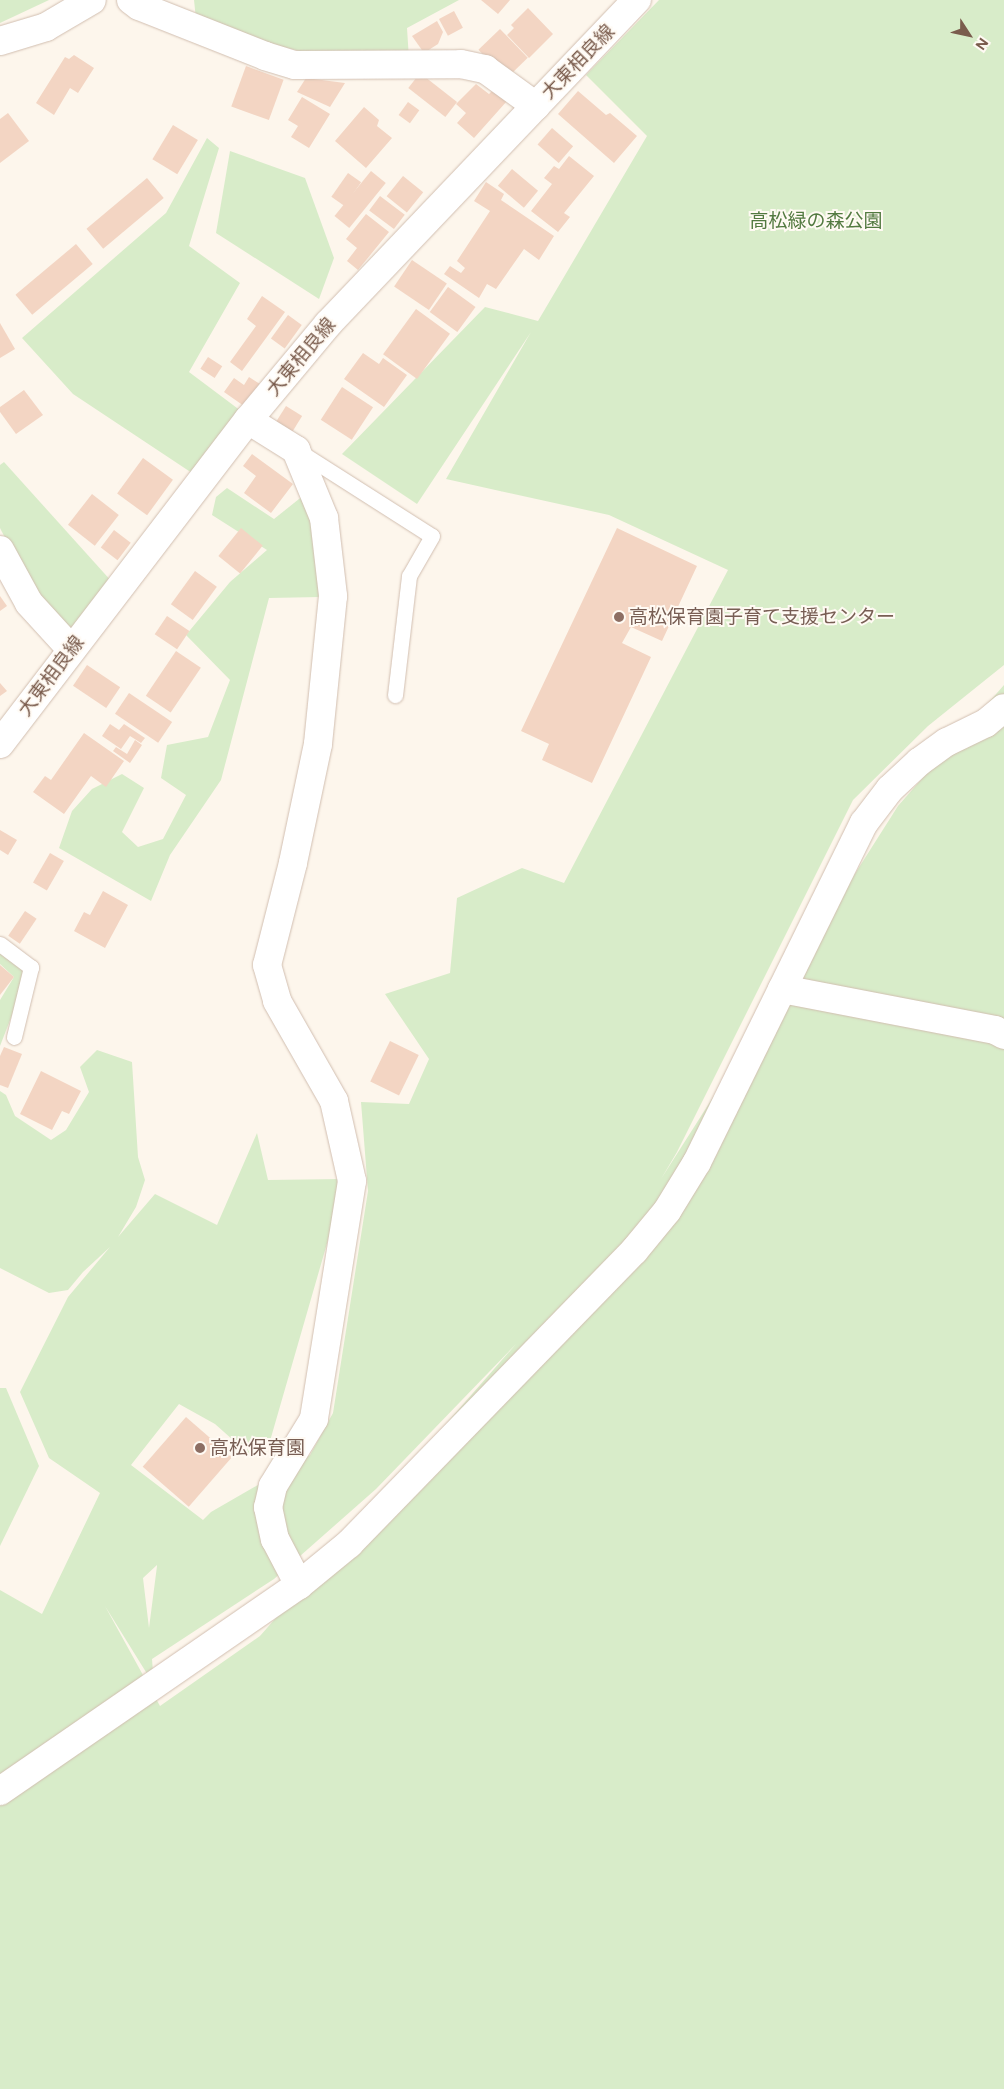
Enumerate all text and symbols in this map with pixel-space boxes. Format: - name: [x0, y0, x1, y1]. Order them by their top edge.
- north arrow: [944, 10, 994, 60]
- street label: 大東相良線: [537, 20, 619, 104]
- text: N: [972, 35, 992, 53]
- park label: 高松緑の森公園: [750, 210, 882, 232]
- street label: 大東相良線: [262, 313, 340, 401]
- place label: 高松保育園子育て支援センター: [629, 606, 895, 628]
- marker: 高松保育園子育て支援センター: [613, 611, 625, 623]
- street label: 大東相良線: [13, 631, 89, 721]
- place label: 高松保育園: [210, 1437, 305, 1459]
- marker: 高松保育園: [194, 1442, 206, 1454]

